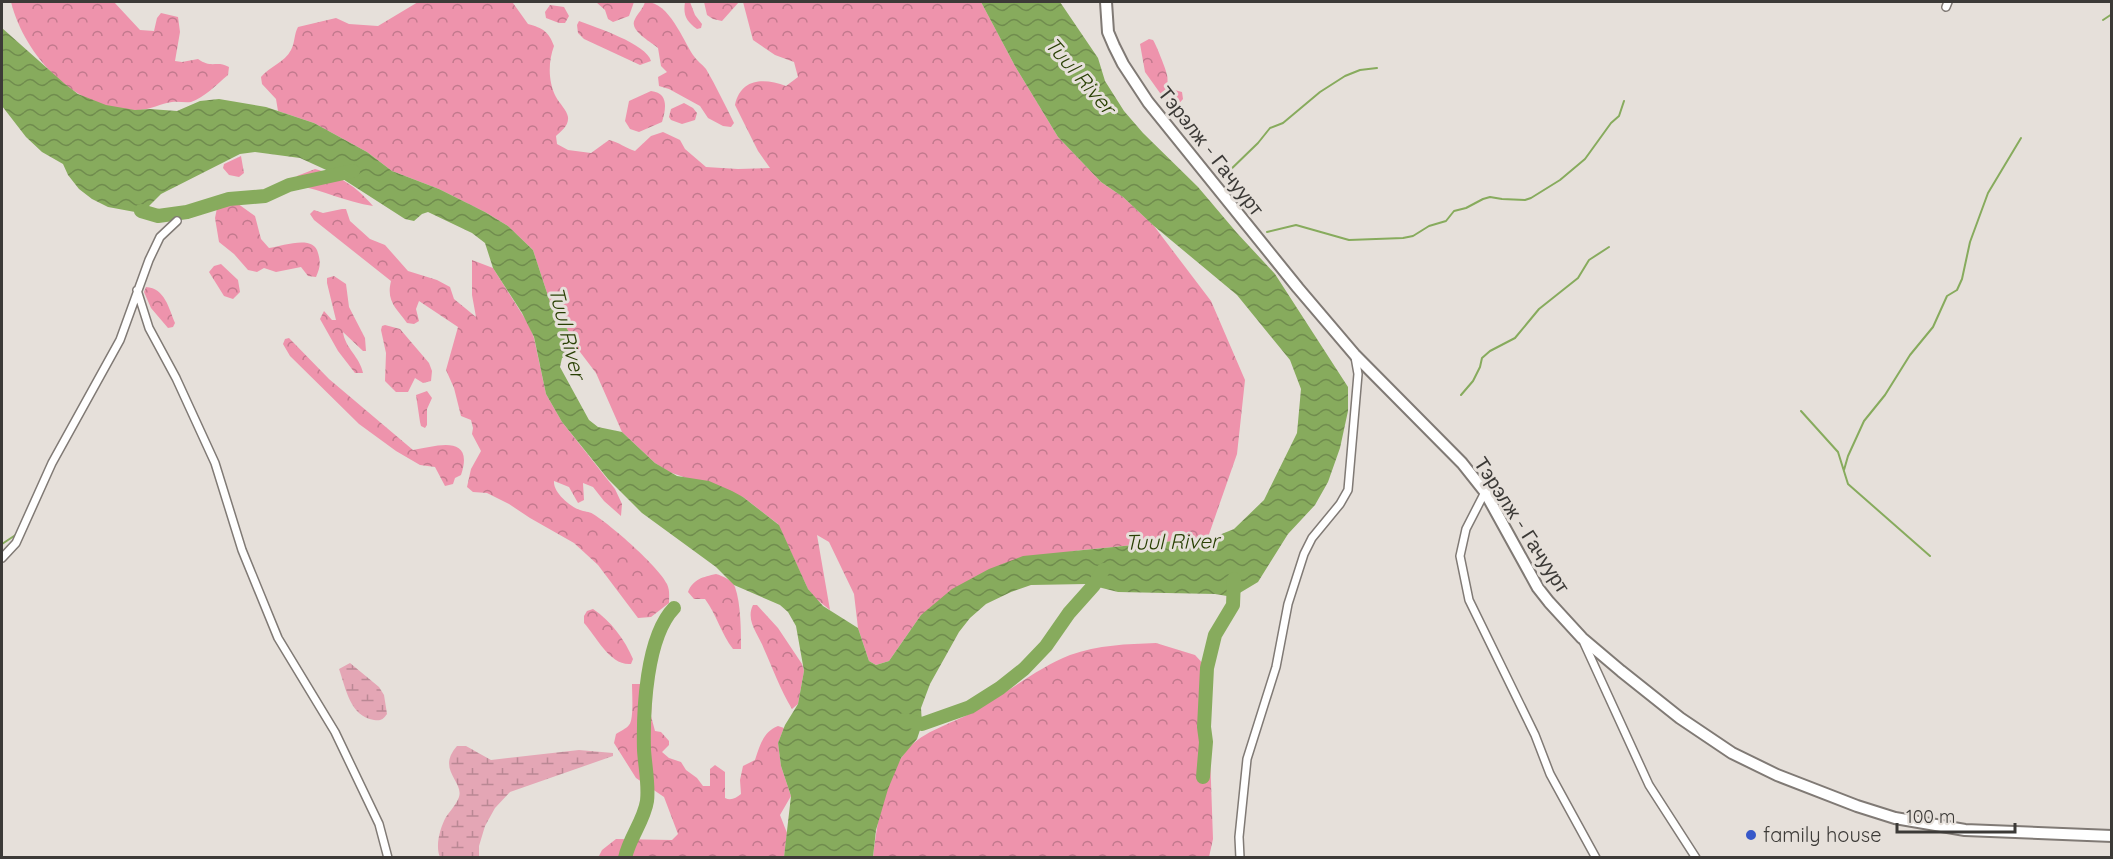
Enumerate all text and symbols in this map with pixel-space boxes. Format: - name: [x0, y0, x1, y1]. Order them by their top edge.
- water label: Tuul River: [1040, 31, 1123, 122]
- street label: Тэрэлж - Гачуурт: [1153, 81, 1270, 220]
- water label: Tuul River: [544, 284, 593, 384]
- street label: Тэрэлж - Гачуурт: [1469, 452, 1576, 598]
- water label: Tuul River: [1125, 527, 1222, 555]
- scale bar: [1897, 796, 2016, 834]
- text: 100 m: [1906, 805, 1955, 828]
- place label: family house: [1763, 822, 1881, 847]
- marker: family house: [1744, 828, 1758, 842]

